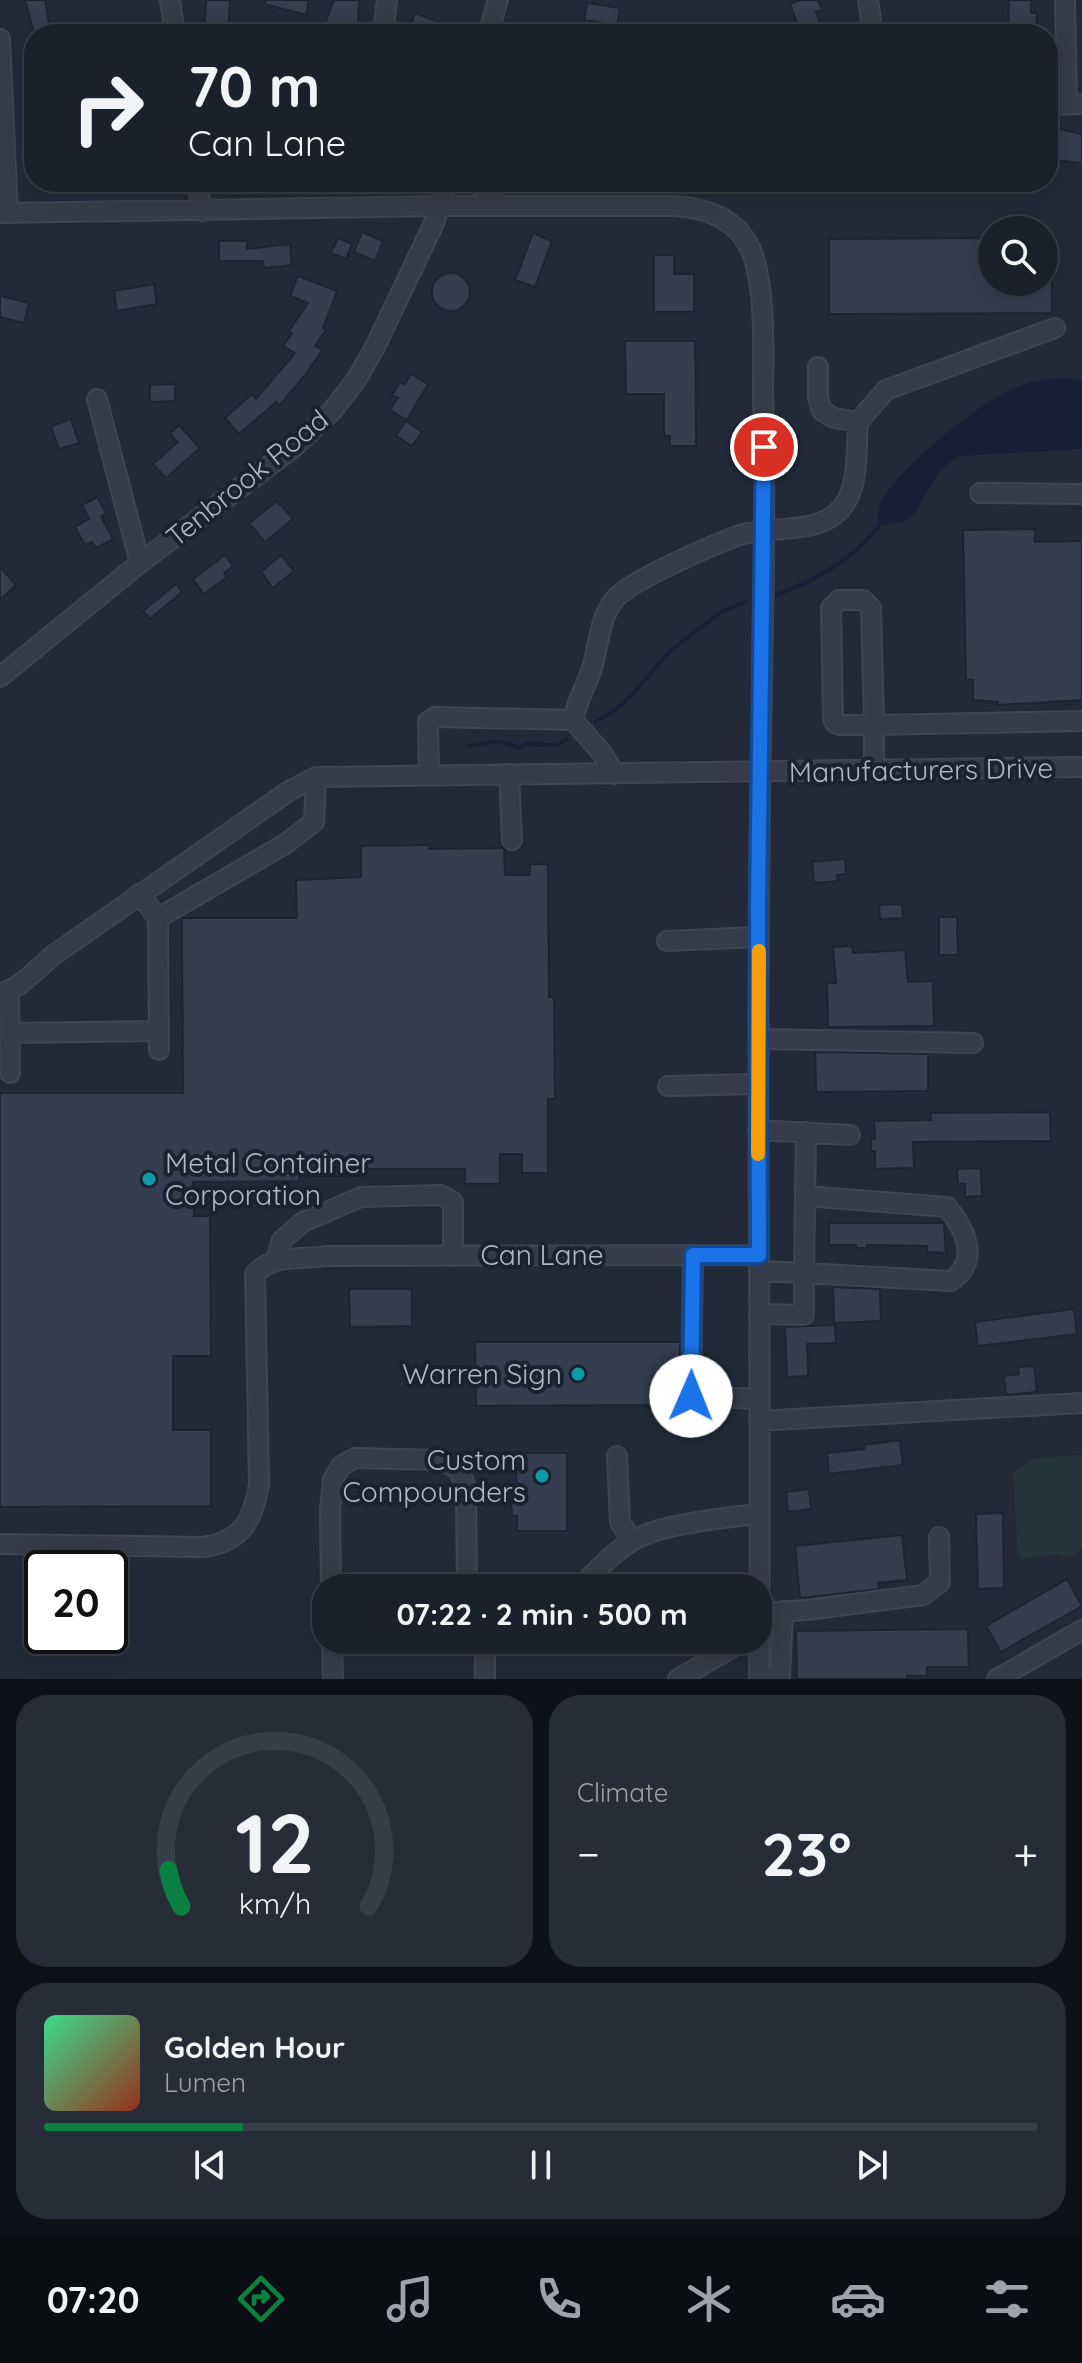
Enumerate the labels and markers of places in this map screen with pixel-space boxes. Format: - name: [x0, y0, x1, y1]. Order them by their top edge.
- pin: [730, 413, 798, 481]
- place label: Metal Container Corporation: [165, 1145, 371, 1212]
- marker: Metal Container Corporation: [140, 1170, 158, 1188]
- place label: Warren Sign: [402, 1356, 562, 1391]
- marker: Warren Sign: [569, 1365, 587, 1383]
- place label: Custom Compounders: [343, 1442, 526, 1509]
- marker: Custom Compounders: [533, 1467, 551, 1485]

